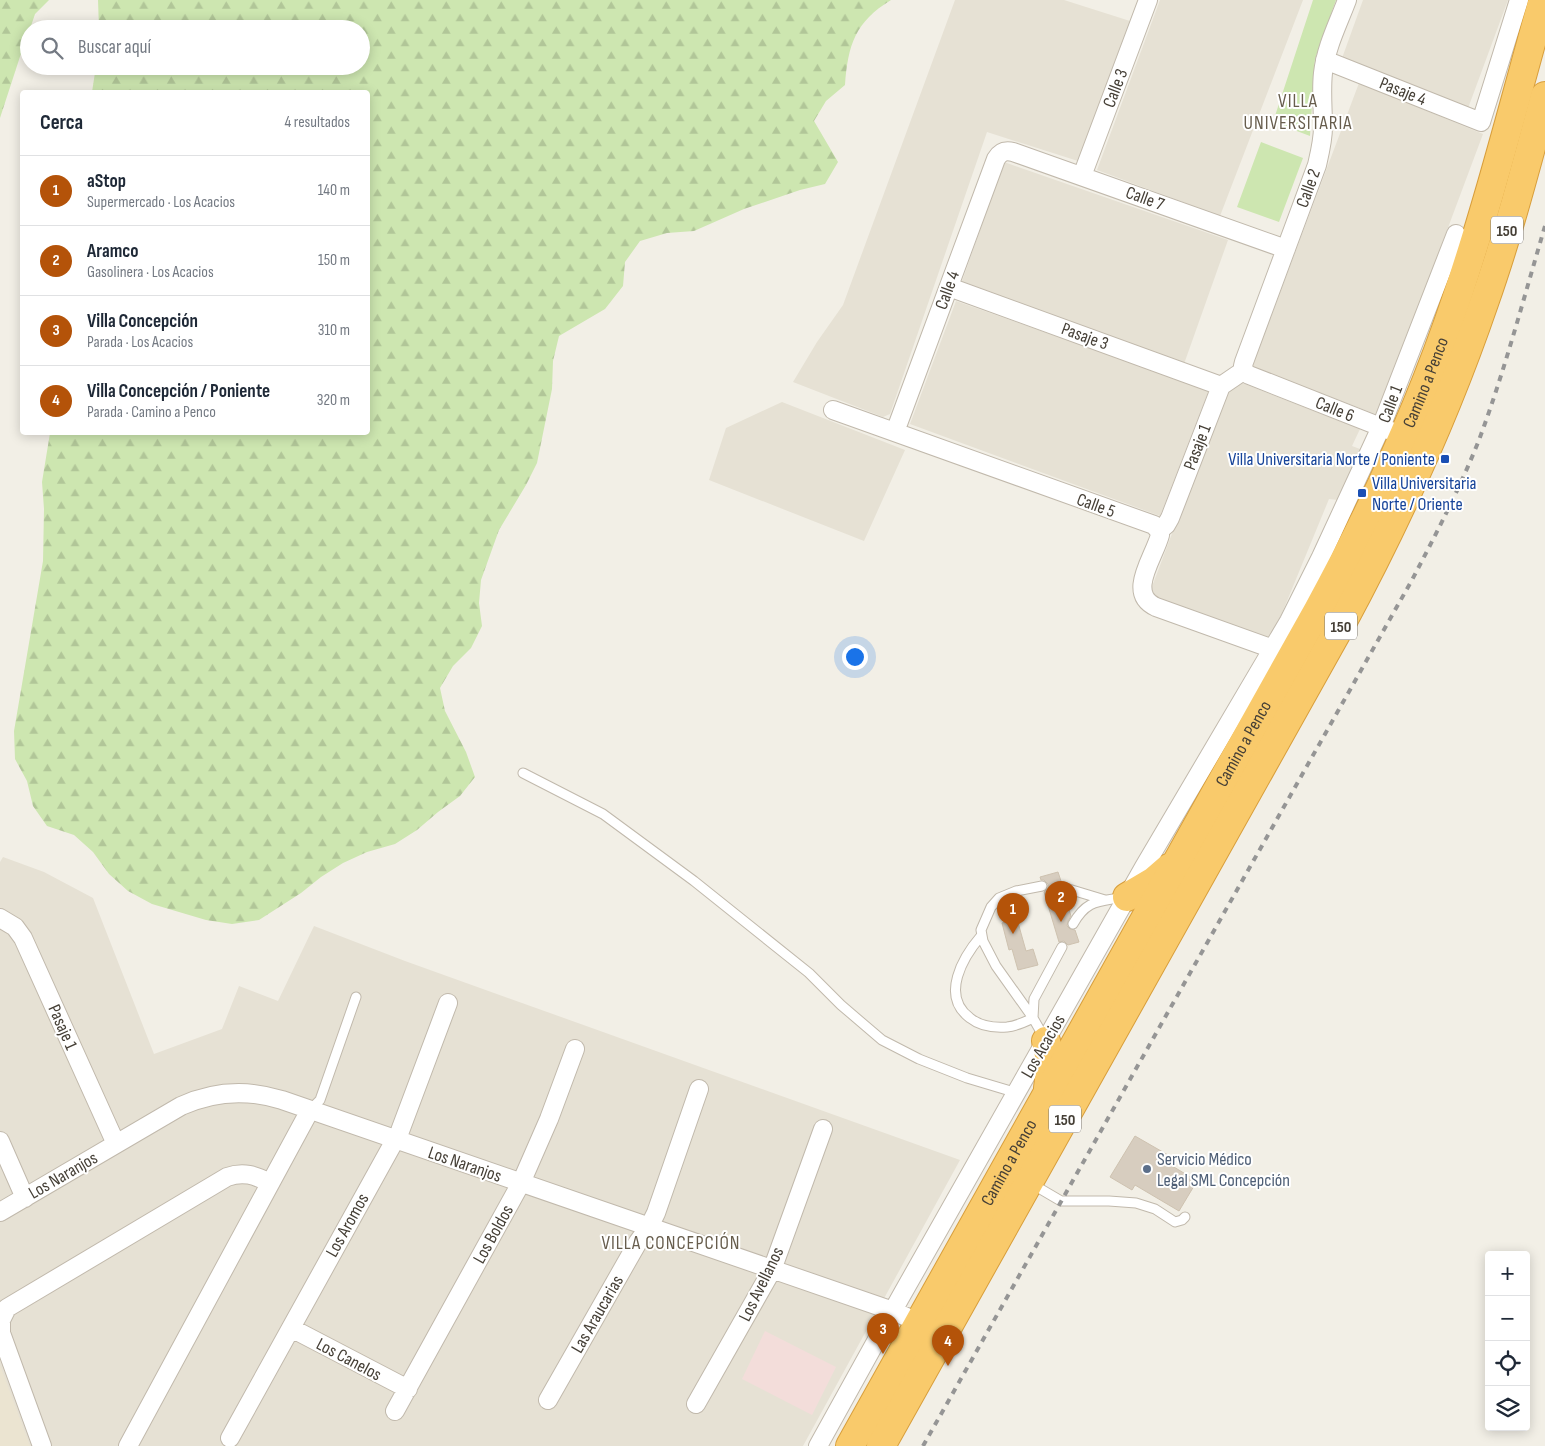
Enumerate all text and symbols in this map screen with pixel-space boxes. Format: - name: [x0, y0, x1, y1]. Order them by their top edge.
- search box: [20, 20, 370, 75]
- icon: search: [38, 34, 66, 62]
- text: Buscar aquí: [78, 36, 151, 59]
- street label: Calle 3: [1099, 66, 1132, 110]
- street label: Pasaje 4: [1376, 73, 1430, 110]
- district label: VILLA UNIVERSITARIA: [1244, 90, 1352, 135]
- text: Cerca: [40, 110, 83, 135]
- text: 4 resultados: [285, 113, 350, 132]
- street label: Calle 2: [1292, 166, 1325, 210]
- text: aStop: [87, 170, 126, 193]
- text: 1: [53, 181, 59, 200]
- text: 140 m: [318, 181, 350, 200]
- street label: Calle 7: [1123, 182, 1168, 215]
- text: Supermercado · Los Acacios: [87, 193, 235, 212]
- road number: 150: [1491, 216, 1523, 244]
- text: Aramco: [87, 240, 139, 263]
- text: 2: [52, 251, 60, 270]
- text: 150 m: [318, 251, 350, 270]
- text: Gasolinera · Los Acacios: [87, 263, 214, 282]
- street label: Calle 4: [931, 267, 964, 312]
- text: Villa Concepción: [87, 310, 198, 333]
- street label: Pasaje 3: [1058, 318, 1111, 355]
- text: 3: [52, 321, 60, 340]
- text: 310 m: [318, 321, 350, 340]
- text: Parada · Los Acacios: [87, 333, 193, 352]
- street label: Camino a Penco: [1399, 334, 1453, 431]
- text: Villa Concepción / Poniente: [87, 380, 270, 403]
- street label: Calle 1: [1374, 382, 1407, 426]
- text: 4: [52, 391, 60, 410]
- text: 320 m: [317, 391, 350, 410]
- street label: Calle 6: [1312, 392, 1357, 427]
- text: Parada · Camino a Penco: [87, 403, 216, 422]
- street label: Pasaje 1: [1179, 421, 1216, 473]
- place label: Villa Universitaria Norte / Poniente: [1228, 449, 1435, 470]
- marker: Villa Universitaria Norte / Poniente: [1439, 453, 1451, 465]
- place label: Villa Universitaria Norte / Oriente: [1372, 473, 1477, 515]
- marker: Villa Universitaria Norte / Oriente: [1356, 487, 1368, 499]
- street label: Calle 5: [1074, 489, 1118, 522]
- road number: 150: [1325, 612, 1357, 640]
- your location: [842, 644, 868, 670]
- street label: Camino a Penco: [1211, 697, 1276, 791]
- pin: 2: [1045, 881, 1077, 922]
- pin: 1: [997, 893, 1029, 934]
- street label: Pasaje 1: [43, 1001, 82, 1054]
- street label: Los Acacios: [1017, 1011, 1070, 1082]
- road number: 150: [1049, 1106, 1081, 1132]
- street label: Camino a Penco: [977, 1116, 1042, 1209]
- street label: Los Naranjos: [425, 1142, 504, 1187]
- street label: Los Naranjos: [25, 1147, 101, 1204]
- place label: Servicio Médico Legal SML Concepción: [1157, 1149, 1290, 1191]
- marker: Servicio Médico Legal SML Concepción: [1141, 1163, 1153, 1175]
- street label: Los Aromos: [321, 1190, 373, 1261]
- street label: Los Boldos: [469, 1201, 518, 1267]
- district label: VILLA CONCEPCIÓN: [601, 1232, 741, 1255]
- street label: Los Avellanos: [734, 1244, 788, 1325]
- map controls: [1485, 1251, 1530, 1431]
- button: +: [1485, 1251, 1530, 1296]
- street label: Las Araucarias: [567, 1272, 628, 1357]
- button: −: [1485, 1296, 1530, 1341]
- pin: 3: [867, 1313, 899, 1354]
- pin: 4: [932, 1325, 964, 1366]
- street label: Los Canelos: [313, 1334, 385, 1385]
- button: locate: [1485, 1341, 1530, 1386]
- button: layers: [1485, 1386, 1530, 1431]

